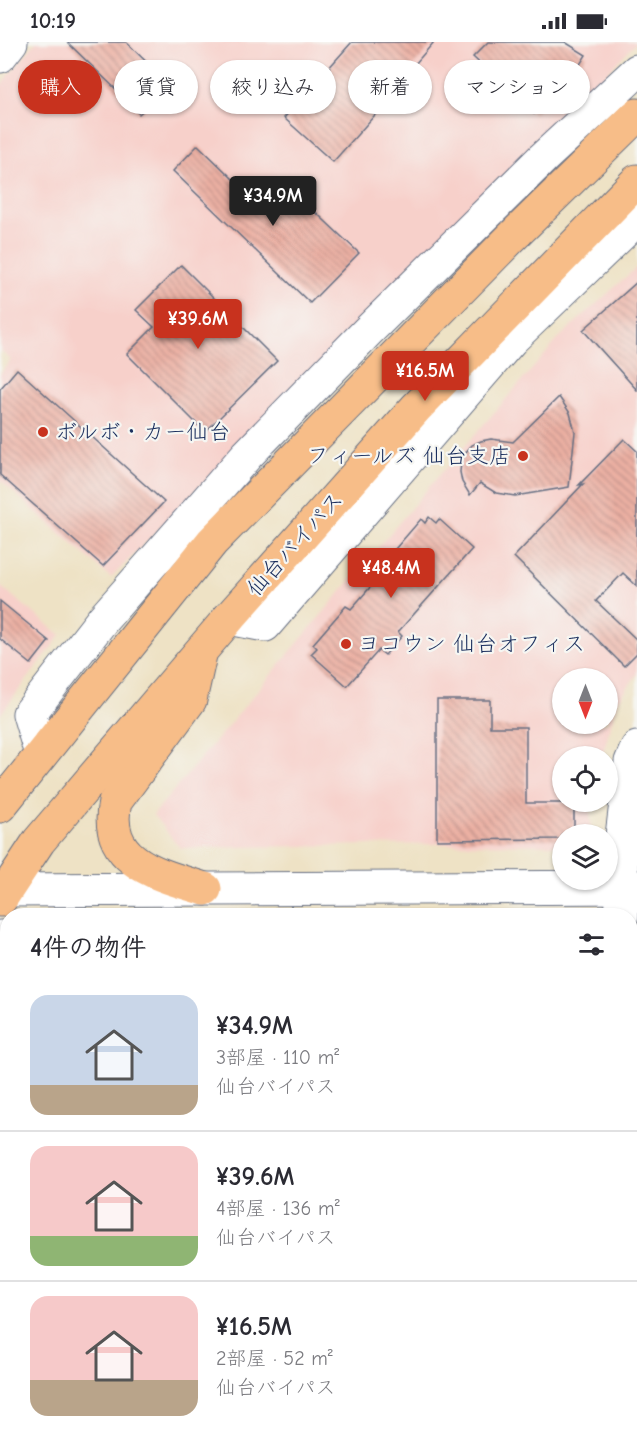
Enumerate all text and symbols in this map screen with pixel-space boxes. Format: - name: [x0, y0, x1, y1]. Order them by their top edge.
- text: 10:19: [30, 8, 76, 34]
- chip: 購入: [18, 60, 102, 114]
- chip: 賃貸: [114, 60, 198, 114]
- chip: 絞り込み: [210, 60, 336, 114]
- chip: 新着: [348, 60, 432, 114]
- chip: マンション: [444, 60, 590, 114]
- pin: ¥34.9M: [224, 176, 322, 227]
- text: ¥34.9M: [243, 184, 303, 207]
- pin: ¥39.6M: [149, 299, 247, 350]
- text: ¥39.6M: [168, 307, 228, 330]
- pin: ¥16.5M: [376, 351, 474, 402]
- text: ¥16.5M: [396, 359, 454, 382]
- place label: ボルボ・カー仙台: [55, 419, 231, 445]
- marker: ボルボ・カー仙台: [36, 425, 50, 439]
- place label: フィールズ 仙台支店: [307, 443, 511, 469]
- marker: フィールズ 仙台支店: [516, 449, 530, 463]
- street label: 仙台バイパス: [241, 486, 349, 602]
- pin: ¥48.4M: [342, 548, 440, 599]
- text: ¥48.4M: [362, 556, 420, 579]
- place label: ヨコウン 仙台オフィス: [358, 631, 585, 657]
- marker: ヨコウン 仙台オフィス: [339, 637, 353, 651]
- north arrow: [552, 668, 618, 734]
- map controls: [552, 668, 618, 890]
- button: locate: [552, 746, 618, 812]
- button: layers: [552, 824, 618, 890]
- icon: filters: [575, 928, 608, 961]
- text: 4件の物件: [30, 933, 146, 963]
- text: ¥34.9M: [216, 1011, 293, 1041]
- icon: home: [78, 1019, 150, 1091]
- text: 3部屋 · 110 m²: [216, 1046, 339, 1069]
- text: 仙台バイパス: [216, 1075, 336, 1098]
- text: ¥39.6M: [216, 1162, 294, 1192]
- icon: home: [78, 1170, 150, 1242]
- text: 4部屋 · 136 m²: [216, 1197, 340, 1220]
- text: 仙台バイパス: [216, 1226, 336, 1249]
- text: ¥16.5M: [216, 1312, 292, 1342]
- icon: home: [78, 1320, 150, 1392]
- text: 2部屋 · 52 m²: [216, 1347, 333, 1370]
- text: 仙台バイパス: [216, 1376, 336, 1399]

